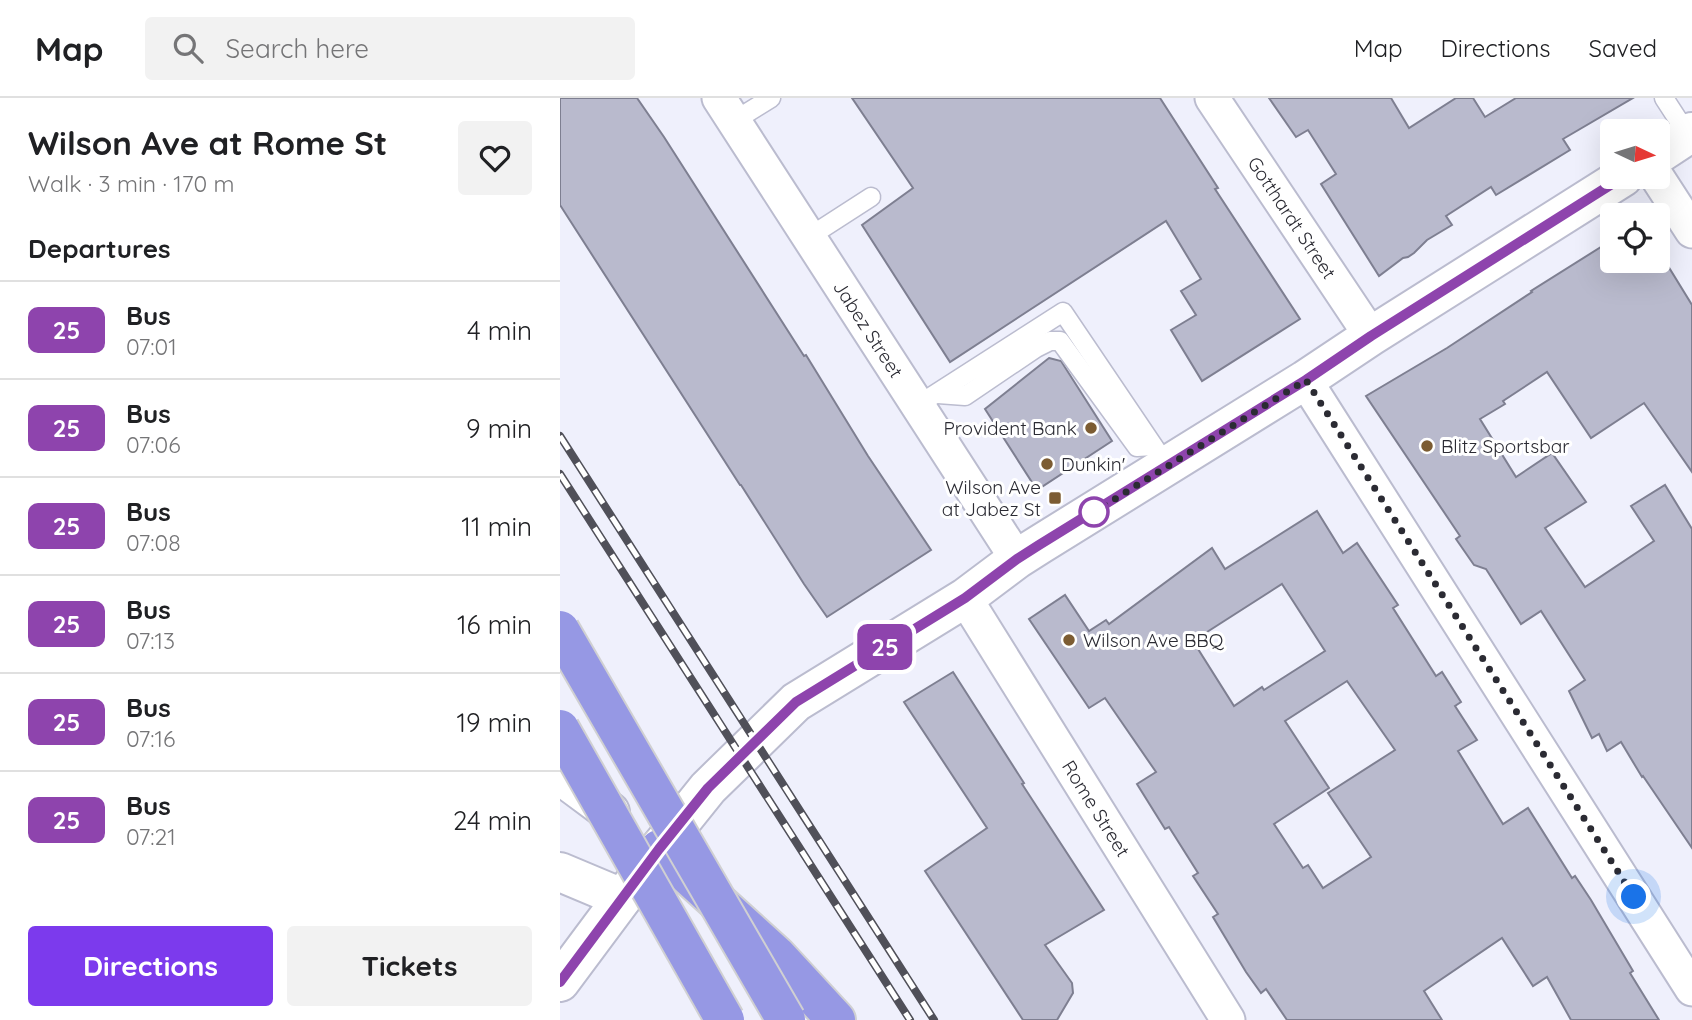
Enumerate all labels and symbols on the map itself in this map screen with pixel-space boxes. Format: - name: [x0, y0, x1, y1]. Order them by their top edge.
- north arrow: [1600, 119, 1670, 189]
- street label: Gotthardt Street: [1243, 152, 1341, 283]
- street label: Jabez Street: [828, 276, 908, 382]
- place label: Provident Bank: [943, 416, 1077, 440]
- marker: Provident Bank: [1083, 420, 1099, 436]
- place label: Blitz Sportsbar: [1441, 434, 1570, 458]
- marker: Blitz Sportsbar: [1419, 438, 1435, 454]
- place label: Dunkin': [1061, 452, 1125, 476]
- marker: Dunkin': [1039, 456, 1055, 472]
- place label: Wilson Ave at Jabez St: [942, 475, 1041, 521]
- marker: Wilson Ave at Jabez St: [1047, 490, 1063, 506]
- unlabelled marker: [1079, 497, 1109, 527]
- line badge: 25: [854, 624, 916, 670]
- place label: Wilson Ave BBQ: [1083, 628, 1225, 652]
- marker: Wilson Ave BBQ: [1061, 632, 1077, 648]
- street label: Rome Street: [1057, 756, 1135, 861]
- your location: [1616, 879, 1651, 914]

